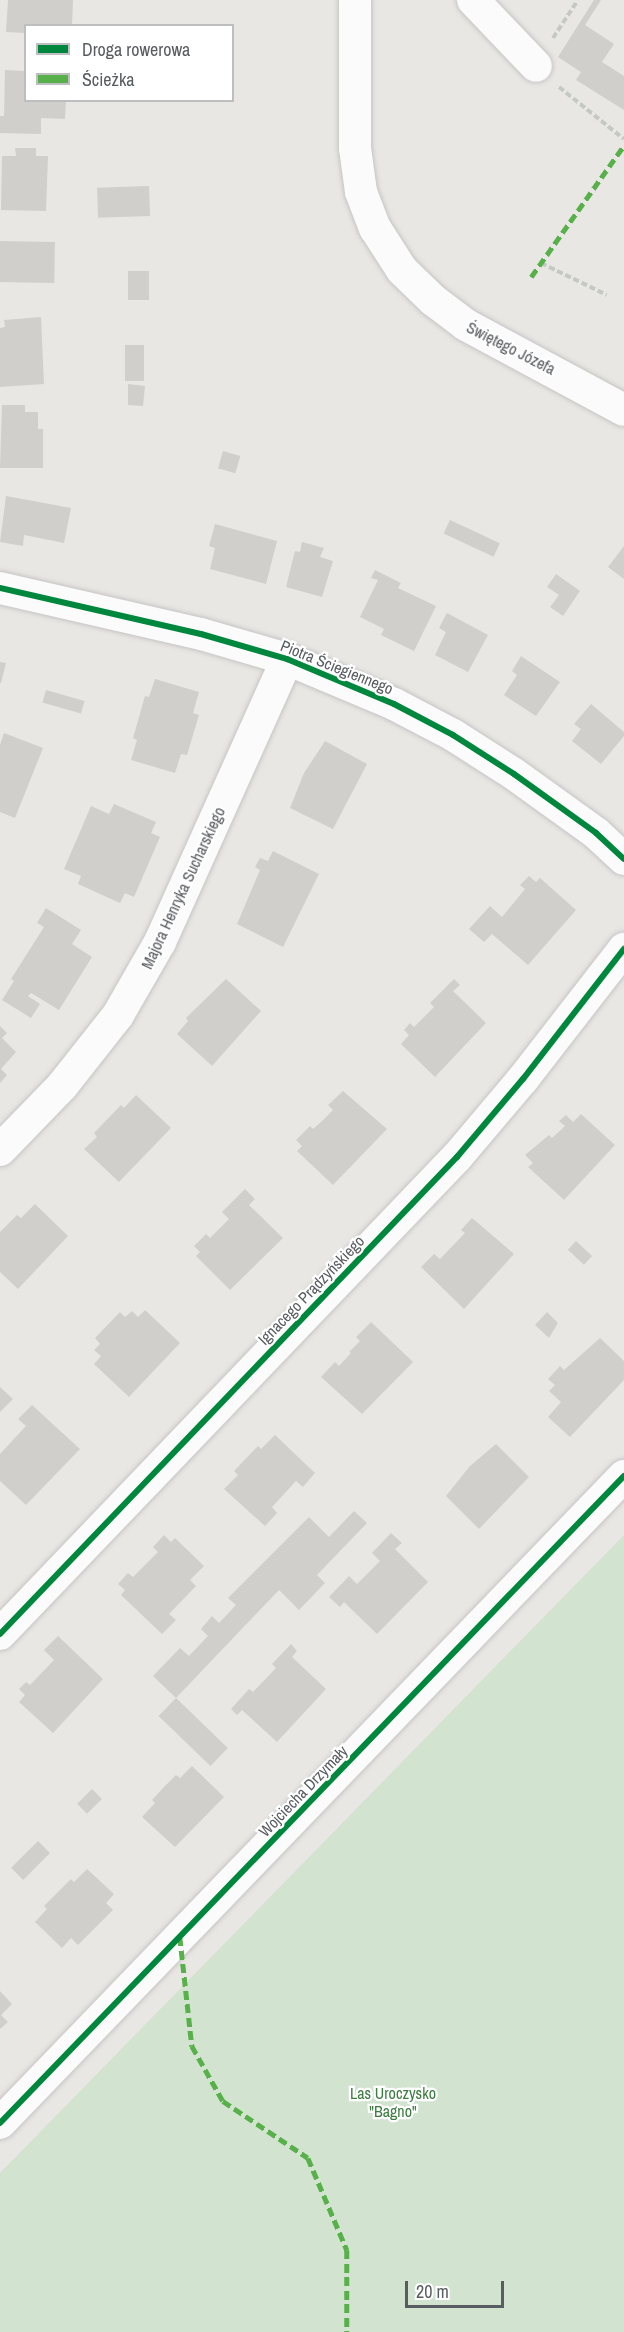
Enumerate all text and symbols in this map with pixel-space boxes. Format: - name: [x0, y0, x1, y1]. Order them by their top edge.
- legend: [24, 24, 234, 102]
- text: Droga rowerowa: [82, 37, 190, 62]
- text: Ścieżka: [82, 67, 135, 92]
- street label: Świętego Józefa: [463, 317, 559, 379]
- street label: Piotra Ściegiennego: [278, 636, 396, 698]
- street label: Majora Henryka Sucharskiego: [137, 804, 229, 972]
- street label: Ignacego Prądzyńskiego: [254, 1231, 368, 1349]
- street label: Wojciecha Drzymały: [255, 1741, 351, 1841]
- park label: Las Uroczysko "Bagno": [350, 2083, 436, 2121]
- scale bar: [408, 2269, 507, 2307]
- text: 20 m: [416, 2279, 449, 2304]

